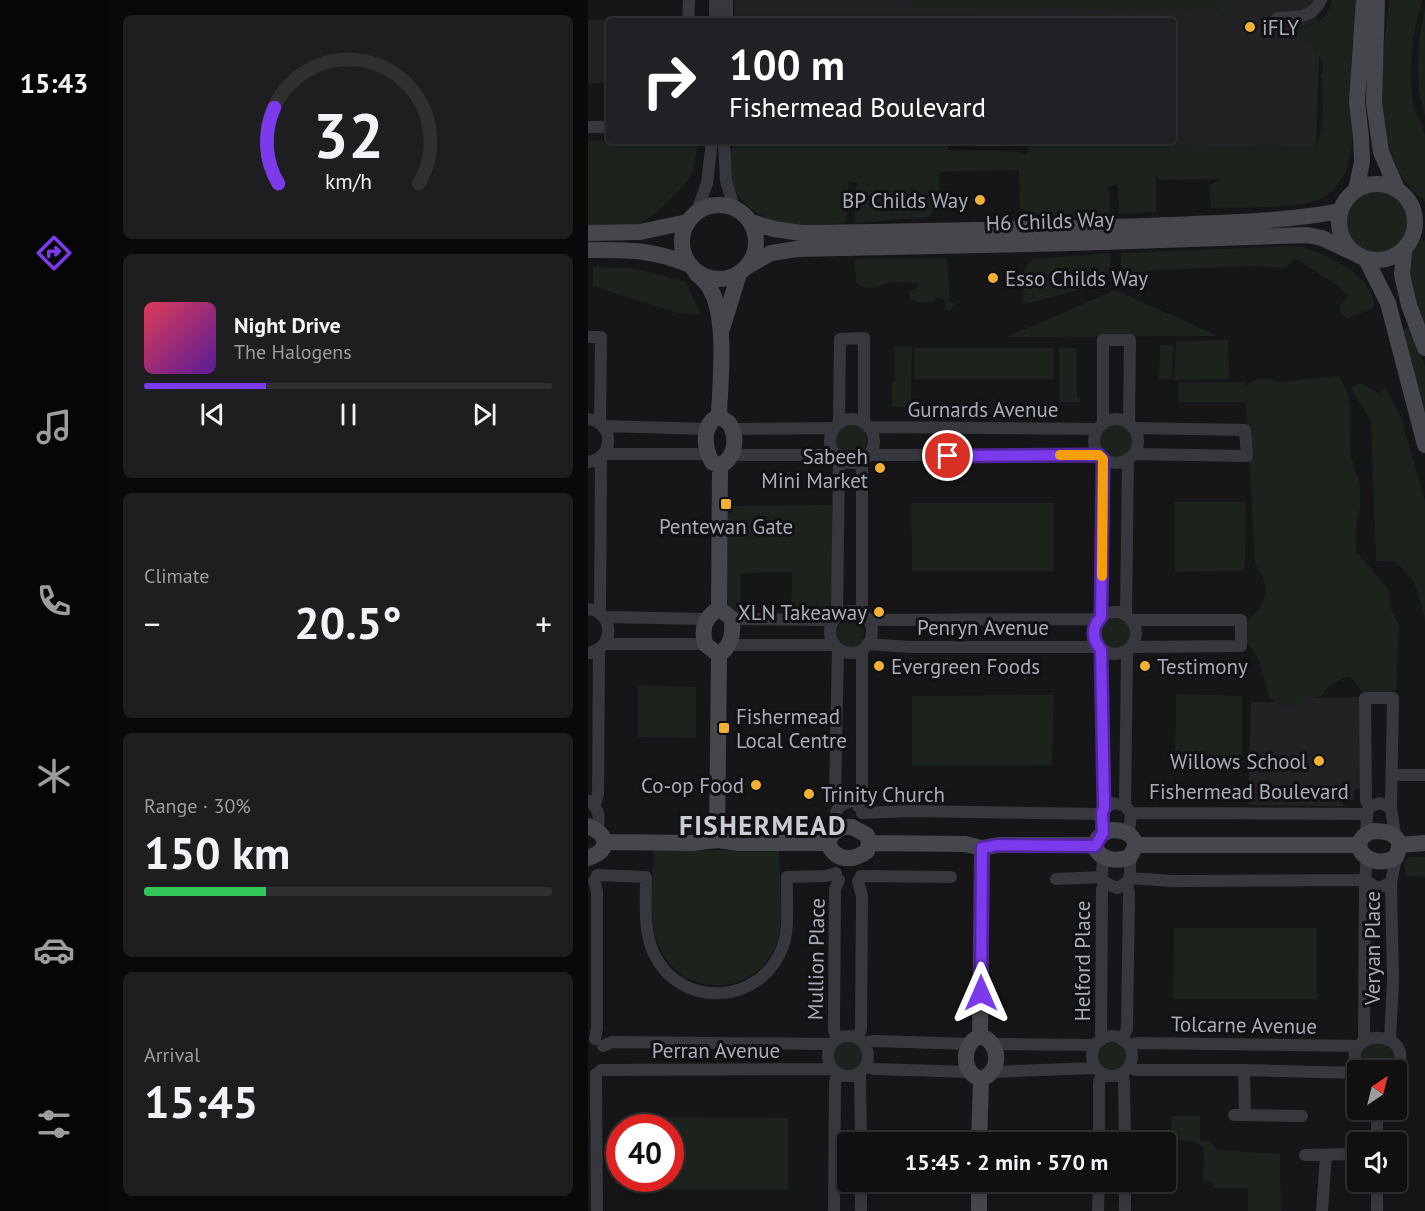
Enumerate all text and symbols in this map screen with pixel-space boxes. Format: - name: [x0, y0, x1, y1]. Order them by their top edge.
- place label: iFLY: [1262, 14, 1299, 41]
- marker: iFLY: [1243, 20, 1257, 34]
- text: 100 m: [729, 37, 845, 92]
- icon: right: [630, 42, 708, 120]
- text: 15:43: [20, 66, 88, 100]
- text: Fishermead Boulevard: [729, 90, 986, 124]
- text: 32: [313, 94, 383, 175]
- text: km/h: [324, 167, 371, 195]
- place label: BP Childs Way: [842, 187, 968, 214]
- marker: BP Childs Way: [973, 193, 987, 207]
- street label: H6 Childs Way: [985, 205, 1115, 237]
- icon: directions: [33, 232, 75, 274]
- place label: Esso Childs Way: [1005, 265, 1148, 292]
- marker: Esso Childs Way: [986, 271, 1000, 285]
- text: Night Drive: [234, 311, 341, 339]
- text: The Halogens: [234, 339, 352, 365]
- street label: Gurnards Avenue: [907, 396, 1059, 423]
- icon: previous: [196, 398, 229, 431]
- icon: pause: [332, 398, 365, 431]
- icon: next: [468, 398, 501, 431]
- icon: music: [33, 406, 75, 448]
- pin: [922, 430, 973, 481]
- icon: arrive: [931, 439, 964, 472]
- place label: Sabeeh Mini Market: [761, 443, 868, 494]
- marker: Sabeeh Mini Market: [873, 461, 887, 475]
- marker: Pentewan Gate: [719, 497, 733, 511]
- place label: Pentewan Gate: [659, 513, 793, 540]
- text: Climate: [144, 563, 210, 589]
- icon: phone: [33, 580, 75, 622]
- text: 20.5°: [294, 593, 402, 651]
- place label: XLN Takeaway: [738, 599, 867, 626]
- text: −: [144, 602, 161, 645]
- text: +: [535, 602, 552, 645]
- marker: XLN Takeaway: [872, 605, 886, 619]
- street label: Penryn Avenue: [917, 614, 1049, 641]
- place label: Evergreen Foods: [891, 653, 1040, 680]
- place label: Testimony: [1157, 653, 1248, 680]
- marker: Evergreen Foods: [872, 659, 886, 673]
- marker: Testimony: [1138, 659, 1152, 673]
- place label: Fishermead Local Centre: [736, 703, 847, 754]
- marker: Fishermead Local Centre: [717, 721, 731, 735]
- place label: Willows School: [1170, 748, 1307, 775]
- marker: Willows School: [1312, 754, 1326, 768]
- icon: climate: [33, 755, 75, 797]
- place label: Co-op Food: [641, 772, 744, 799]
- marker: Co-op Food: [749, 778, 763, 792]
- street label: Fishermead Boulevard: [1149, 778, 1349, 805]
- place label: Trinity Church: [821, 781, 945, 808]
- marker: Trinity Church: [802, 787, 816, 801]
- text: Range · 30%: [144, 793, 251, 819]
- district label: FISHERMEAD: [679, 808, 847, 842]
- text: 150 km: [144, 823, 290, 881]
- street label: Veryan Place: [1359, 891, 1386, 1006]
- street label: Mullion Place: [801, 898, 831, 1020]
- street label: Helford Place: [1069, 901, 1096, 1021]
- icon: car: [33, 929, 75, 971]
- position arrow: [949, 961, 1013, 1025]
- street label: Tolcarne Avenue: [1171, 1010, 1317, 1040]
- street label: Perran Avenue: [652, 1037, 780, 1064]
- text: Arrival: [144, 1042, 200, 1068]
- north arrow: [1347, 1060, 1407, 1120]
- map controls: [1347, 1060, 1407, 1192]
- text: 15:45: [144, 1072, 258, 1130]
- icon: filters: [33, 1103, 75, 1145]
- speed limit sign: 40: [606, 1114, 684, 1192]
- button: sound: [1347, 1132, 1407, 1192]
- text: 15:45 · 2 min · 570 m: [905, 1148, 1108, 1176]

